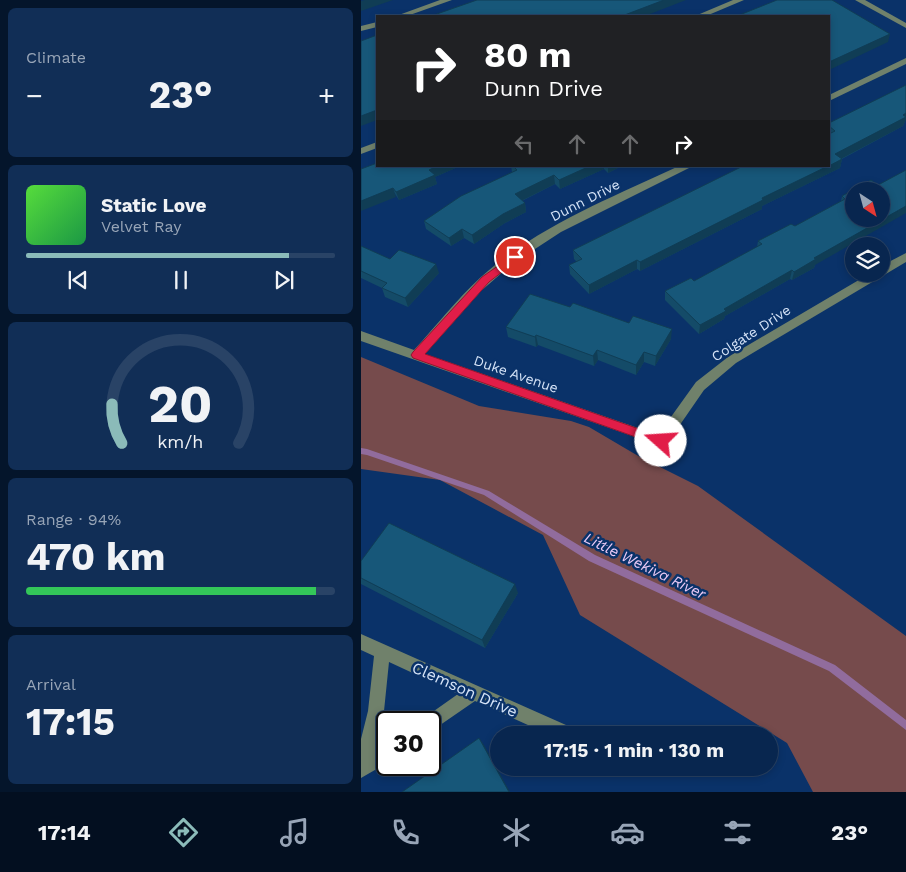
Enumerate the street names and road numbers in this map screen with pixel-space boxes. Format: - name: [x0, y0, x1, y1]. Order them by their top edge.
- street label: Dunn Drive: [548, 176, 622, 224]
- street label: Colgate Drive: [709, 302, 793, 364]
- street label: Duke Avenue: [472, 352, 560, 396]
- street label: Clemson Drive: [409, 658, 521, 721]

